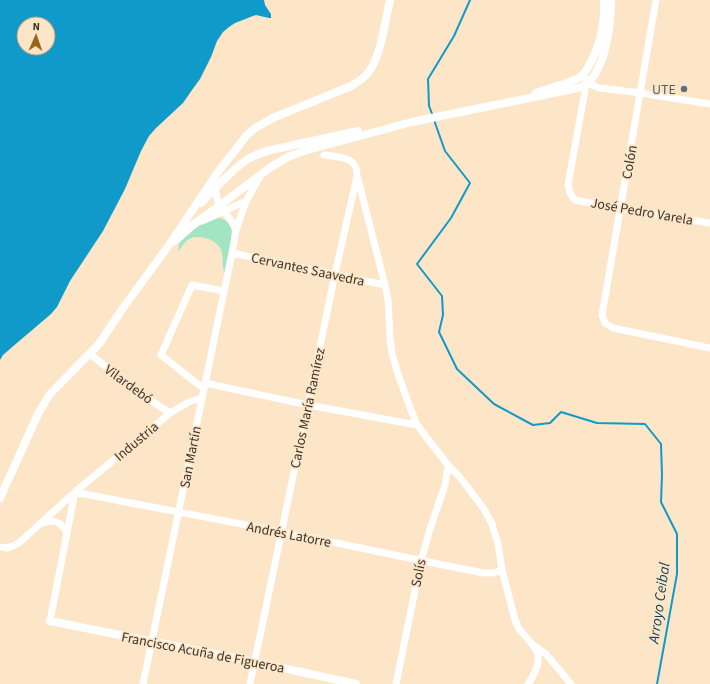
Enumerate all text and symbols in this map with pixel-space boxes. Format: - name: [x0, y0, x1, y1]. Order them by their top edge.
- north arrow: [16, 16, 56, 56]
- text: N: [32, 19, 40, 34]
- place label: UTE: [652, 80, 676, 100]
- marker: UTE: [679, 84, 689, 94]
- street label: Colón: [617, 143, 643, 181]
- street label: José Pedro Varela: [589, 193, 695, 231]
- street label: Cervantes Saavedra: [249, 248, 366, 292]
- street label: Carlos María Ramírez: [285, 346, 331, 470]
- street label: Vilardebó: [100, 360, 157, 409]
- street label: Industria: [110, 417, 163, 466]
- street label: San Martín: [175, 424, 207, 490]
- street label: Andrés Latorre: [245, 517, 333, 553]
- street label: Solís: [406, 557, 432, 589]
- water label: Arroyo Ceibal: [643, 561, 676, 646]
- street label: Francisco Acuña de Figueroa: [120, 627, 286, 679]

